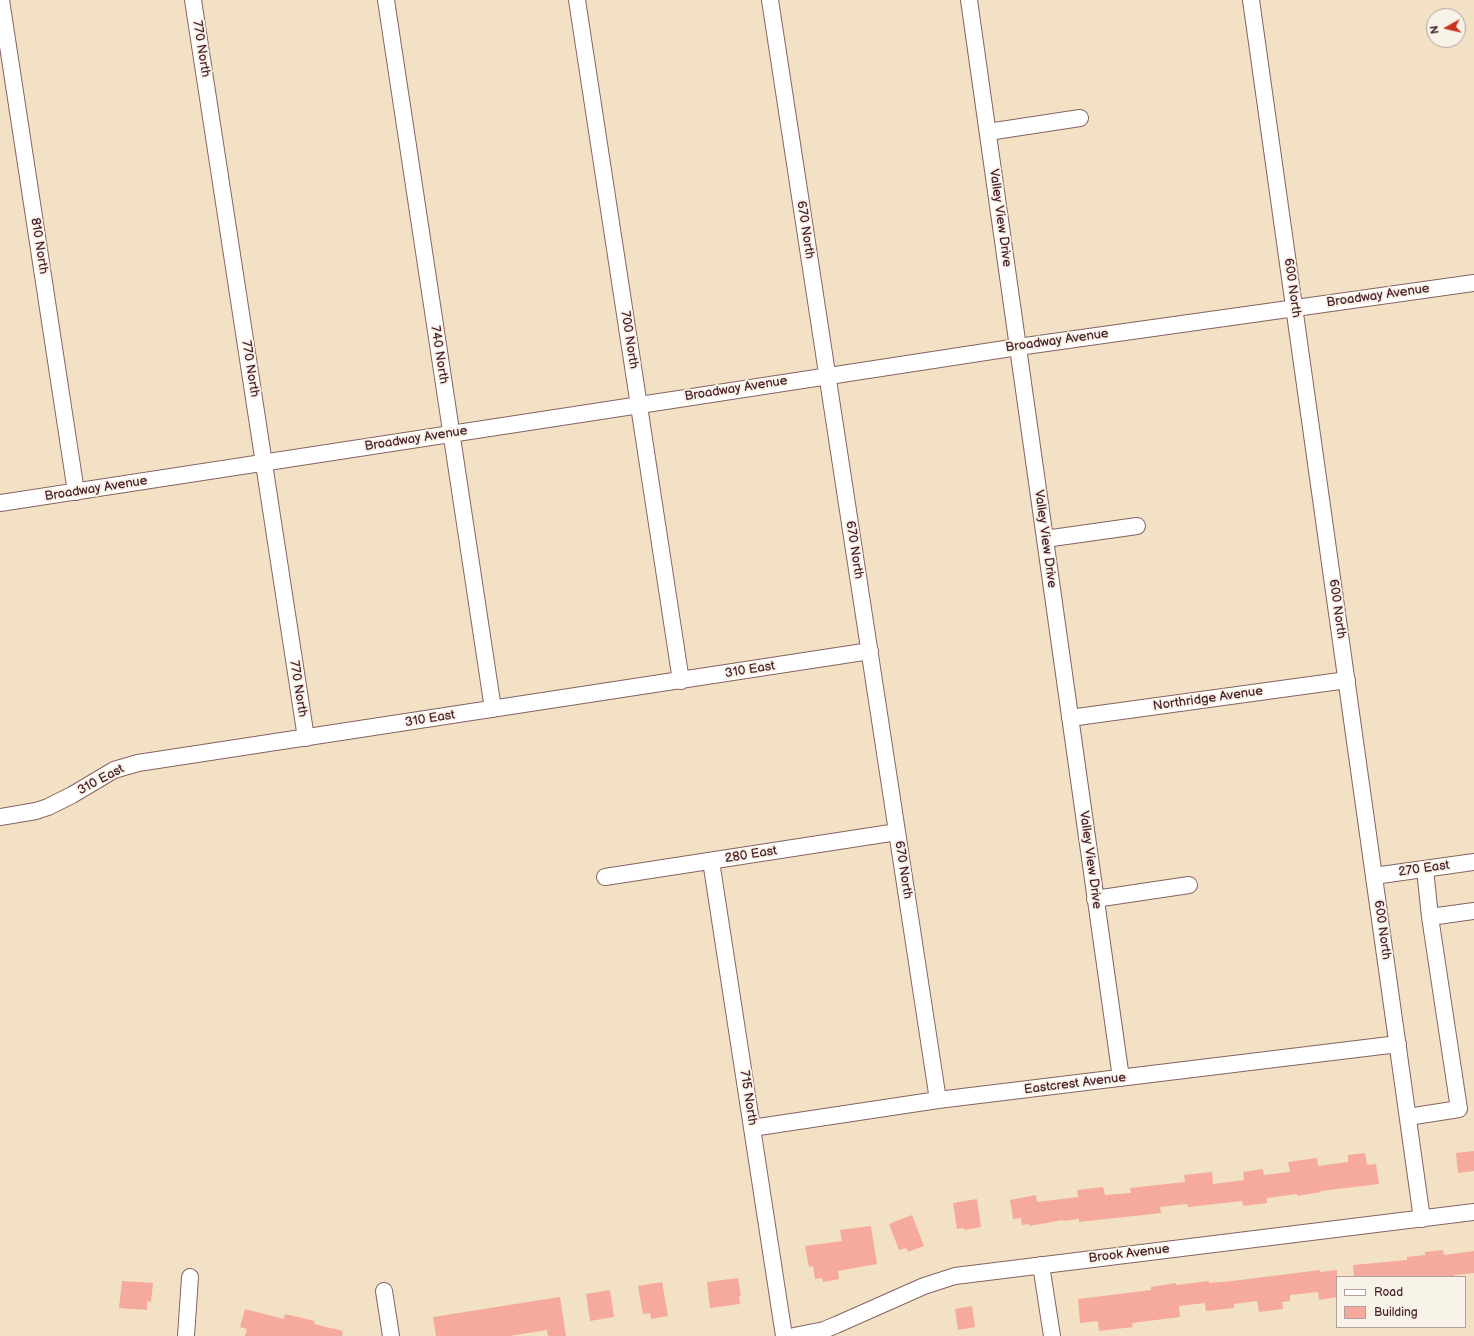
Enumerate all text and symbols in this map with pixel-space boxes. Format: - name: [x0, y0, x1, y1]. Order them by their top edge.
- north arrow: [1426, 8, 1466, 48]
- street label: 770 North: [189, 20, 213, 78]
- text: N: [1428, 25, 1442, 35]
- street label: Valley View Drive: [985, 168, 1015, 268]
- street label: 670 North: [793, 200, 817, 260]
- street label: 810 North: [27, 217, 51, 275]
- street label: 600 North: [1280, 257, 1304, 319]
- street label: Broadway Avenue: [1325, 281, 1431, 311]
- street label: 700 North: [617, 310, 641, 370]
- street label: 740 North: [427, 325, 451, 385]
- street label: Broadway Avenue: [1004, 326, 1110, 356]
- street label: 770 North: [238, 340, 262, 398]
- street label: Broadway Avenue: [683, 373, 789, 405]
- street label: Broadway Avenue: [363, 423, 469, 455]
- street label: Broadway Avenue: [43, 473, 149, 505]
- street label: Valley View Drive: [1030, 489, 1060, 589]
- street label: 670 North: [842, 520, 866, 580]
- street label: 600 North: [1325, 578, 1349, 640]
- street label: 310 East: [724, 658, 776, 682]
- street label: 770 North: [286, 660, 310, 718]
- street label: Northridge Avenue: [1152, 684, 1264, 714]
- street label: 310 East: [404, 707, 456, 731]
- street label: 310 East: [75, 761, 127, 799]
- street label: Valley View Drive: [1075, 810, 1105, 910]
- street label: 670 North: [891, 840, 915, 900]
- street label: 280 East: [724, 843, 778, 867]
- street label: 270 East: [1397, 858, 1451, 880]
- street label: 600 North: [1370, 899, 1394, 961]
- street label: 715 North: [736, 1069, 760, 1127]
- street label: Eastcrest Avenue: [1023, 1070, 1127, 1098]
- street label: Brook Avenue: [1088, 1241, 1170, 1267]
- legend: [1336, 1276, 1466, 1328]
- text: Road: [1374, 1285, 1403, 1300]
- text: Building: [1374, 1305, 1418, 1320]

